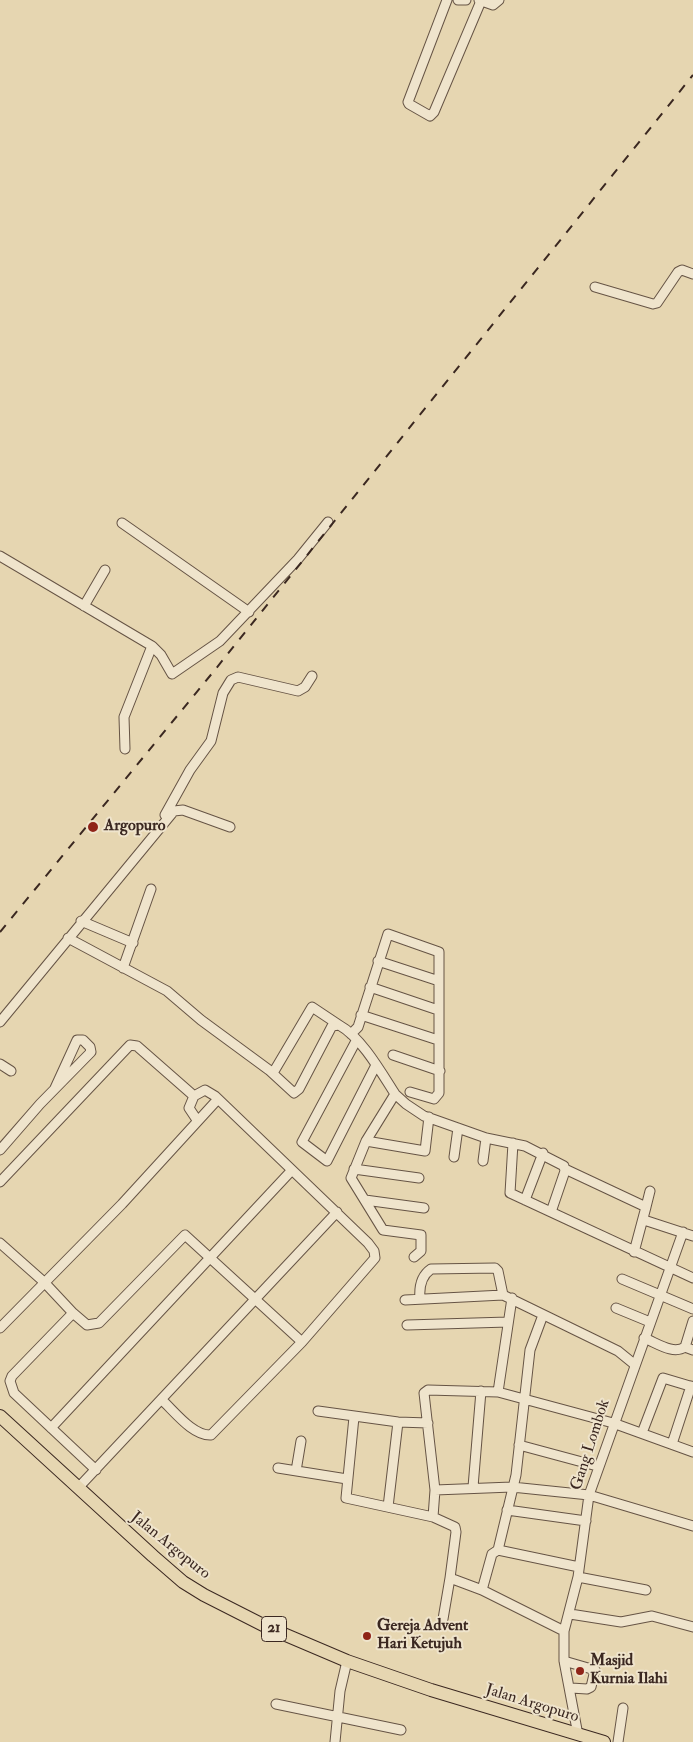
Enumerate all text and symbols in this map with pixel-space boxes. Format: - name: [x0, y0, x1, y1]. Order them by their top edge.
- place label: Argopuro: [104, 817, 166, 837]
- marker: Argopuro: [86, 820, 100, 834]
- street label: Gang Lombok: [567, 1397, 615, 1493]
- street label: Jalan Argopuro: [126, 1508, 214, 1584]
- road number: 21: [262, 1616, 286, 1642]
- place label: Gereja Advent Hari Ketujuh: [377, 1617, 468, 1655]
- marker: Gereja Advent Hari Ketujuh: [361, 1630, 373, 1642]
- place label: Masjid Kurnia Ilahi: [590, 1652, 667, 1690]
- marker: Masjid Kurnia Ilahi: [574, 1665, 586, 1677]
- street label: Jalan Argopuro: [483, 1681, 581, 1727]

